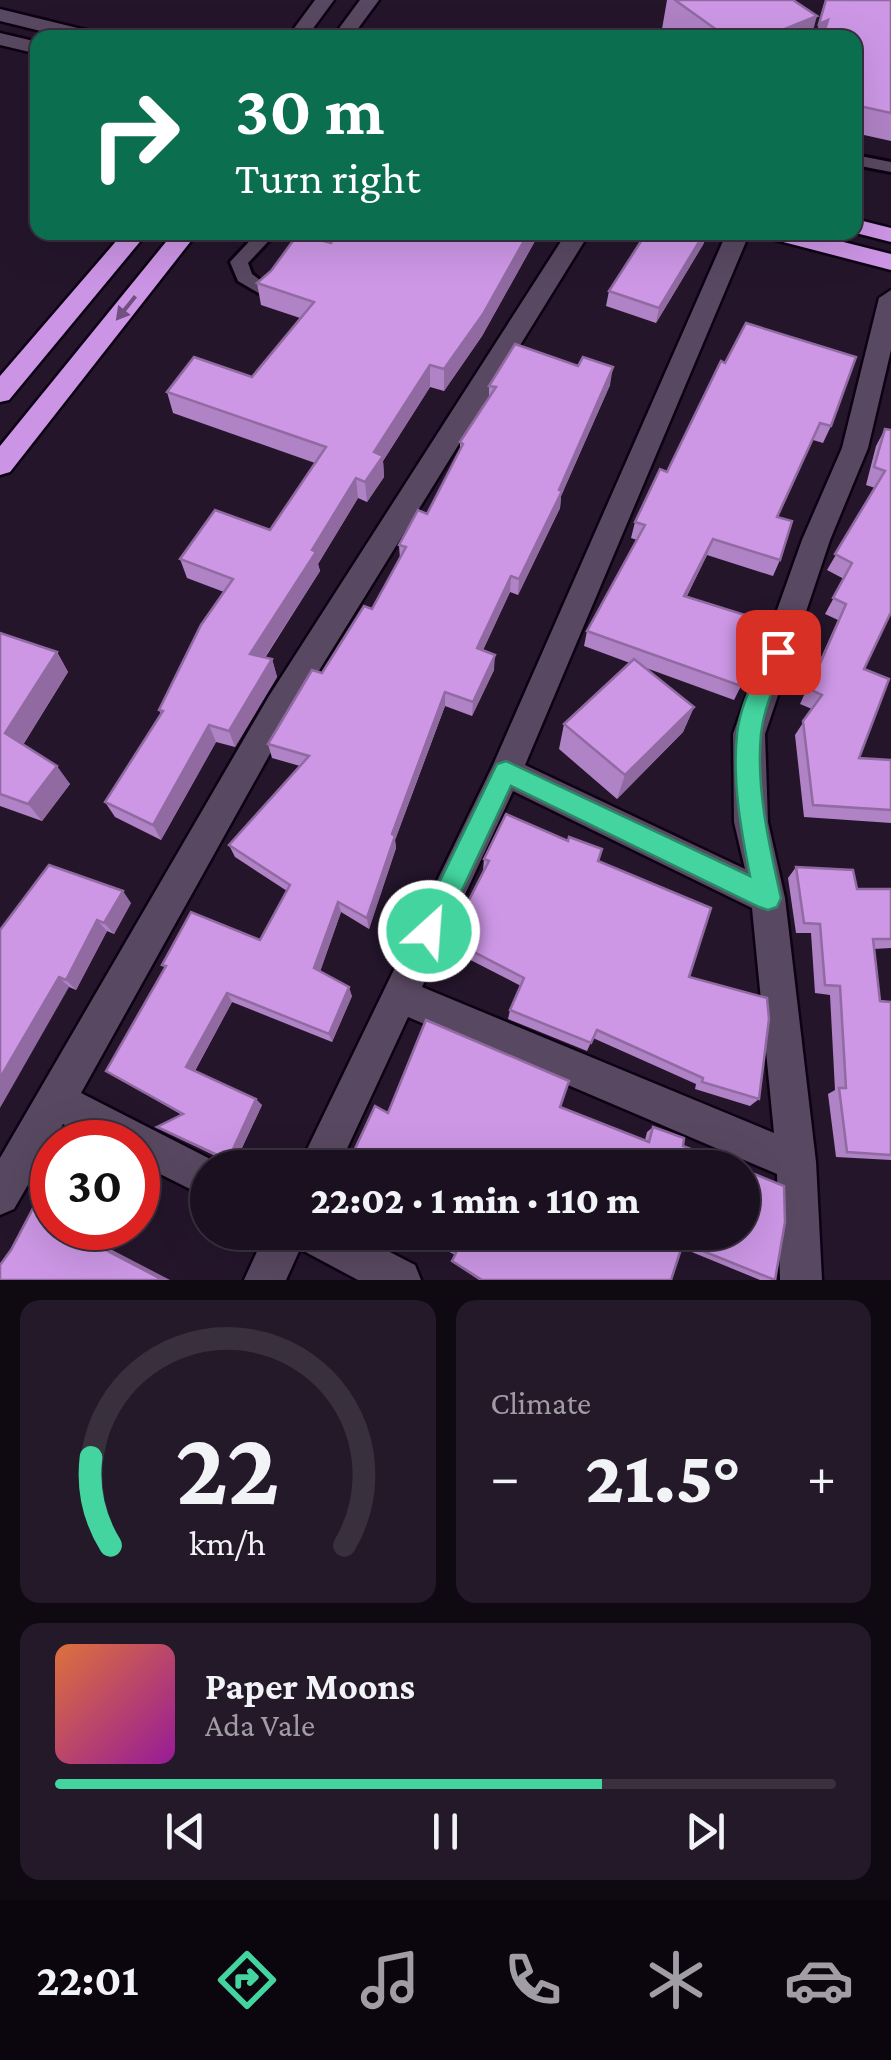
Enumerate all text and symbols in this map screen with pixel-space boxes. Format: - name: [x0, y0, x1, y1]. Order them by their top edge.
- icon: right: [70, 70, 200, 200]
- text: 30 m: [235, 71, 384, 149]
- text: Turn right: [235, 153, 420, 203]
- one-way arrow: [116, 296, 137, 321]
- pin: [736, 610, 821, 695]
- icon: arrive: [751, 625, 806, 680]
- position arrow: [377, 879, 481, 983]
- speed limit sign: 30: [30, 1120, 160, 1250]
- text: 22:02 · 1 min · 110 m: [311, 1179, 639, 1221]
- text: Climate: [491, 1385, 591, 1421]
- text: 22: [175, 1410, 280, 1525]
- text: 21.5°: [585, 1435, 741, 1518]
- text: −: [491, 1446, 520, 1507]
- text: +: [807, 1446, 836, 1507]
- text: km/h: [189, 1523, 266, 1563]
- text: Paper Moons: [205, 1665, 415, 1707]
- text: Ada Vale: [205, 1707, 315, 1743]
- icon: previous: [158, 1804, 213, 1859]
- icon: pause: [418, 1804, 473, 1859]
- icon: next: [678, 1804, 733, 1859]
- icon: directions: [212, 1945, 282, 2015]
- icon: music: [355, 1945, 425, 2015]
- icon: phone: [498, 1945, 568, 2015]
- icon: climate: [641, 1945, 711, 2015]
- icon: car: [784, 1945, 854, 2015]
- text: 22:01: [37, 1955, 139, 2005]

